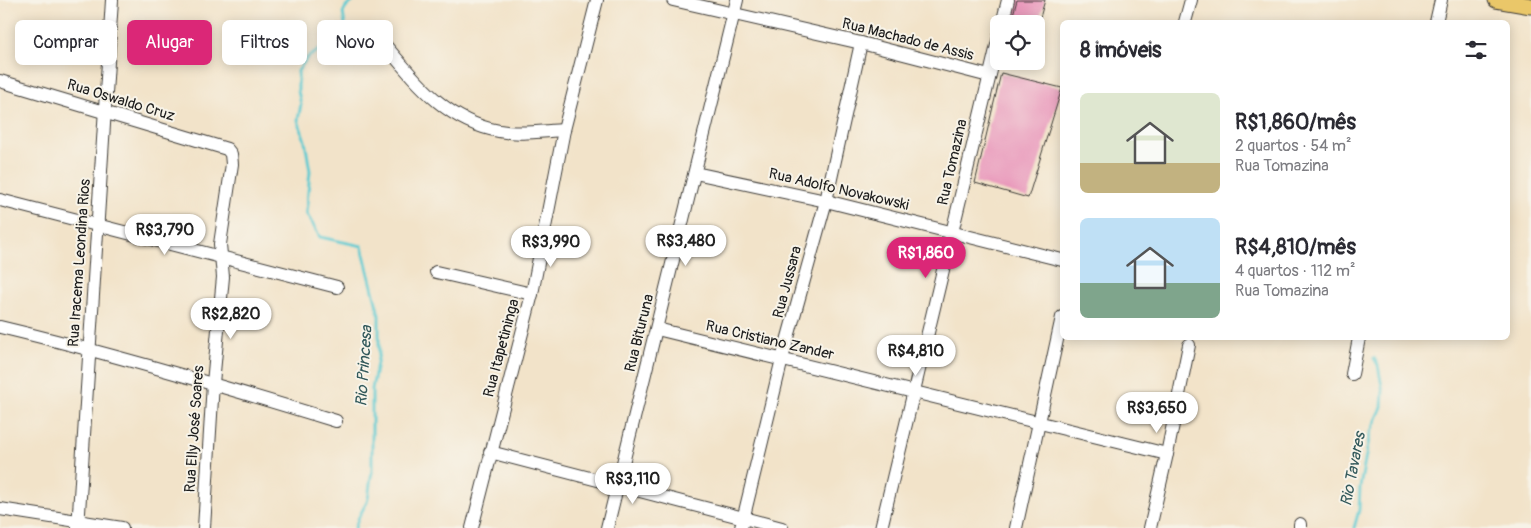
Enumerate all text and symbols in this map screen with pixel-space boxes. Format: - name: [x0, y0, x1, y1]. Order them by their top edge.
- street label: Rua Machado de Assis: [840, 14, 976, 65]
- map controls: [990, 15, 1045, 70]
- button: locate: [990, 15, 1045, 70]
- chip: Comprar: [15, 20, 117, 65]
- chip: Alugar: [127, 20, 212, 65]
- chip: Filtros: [222, 20, 307, 65]
- chip: Novo: [317, 20, 393, 65]
- icon: filters: [1462, 36, 1490, 64]
- text: 8 imóveis: [1080, 37, 1161, 64]
- street label: Rua Oswaldo Cruz: [65, 75, 177, 126]
- text: R$1,860/mês: [1235, 109, 1356, 136]
- icon: home: [1120, 113, 1180, 173]
- street label: Rua Tomazina: [933, 117, 972, 207]
- text: 2 quartos · 54 m²: [1235, 136, 1352, 156]
- text: Rua Tomazina: [1235, 156, 1329, 176]
- street label: Rua Adolfo Novakowski: [767, 164, 911, 215]
- street label: Rua Iracema Leondina Rios: [64, 178, 95, 348]
- pin: R$3,790: [119, 214, 211, 256]
- text: R$3,790: [136, 220, 194, 240]
- pin: R$3,480: [640, 224, 732, 267]
- pin: R$3,990: [505, 226, 597, 268]
- text: R$3,480: [656, 231, 716, 251]
- text: R$3,990: [522, 232, 580, 252]
- text: R$4,810/mês: [1235, 234, 1356, 261]
- pin: R$1,860: [880, 236, 972, 279]
- icon: home: [1120, 238, 1180, 298]
- text: R$1,860: [898, 243, 954, 263]
- street label: Rua Jussara: [769, 244, 806, 320]
- text: 4 quartos · 112 m²: [1235, 261, 1355, 281]
- text: Rua Tomazina: [1235, 281, 1329, 301]
- street label: Rua Bituruna: [621, 292, 658, 374]
- street label: Rua Itapetininga: [479, 297, 524, 399]
- pin: R$2,820: [185, 298, 277, 340]
- text: R$2,820: [202, 304, 260, 324]
- street label: Rua Cristiano Zander: [704, 316, 837, 365]
- water label: Rio Princesa: [351, 324, 377, 407]
- pin: R$4,810: [870, 334, 962, 377]
- text: R$4,810: [888, 341, 944, 361]
- street label: Rua Elly José Soares: [181, 365, 208, 493]
- pin: R$3,650: [1111, 392, 1203, 434]
- text: R$3,650: [1127, 398, 1187, 418]
- water label: Rio Tavares: [1336, 429, 1370, 508]
- pin: R$3,110: [587, 462, 679, 505]
- text: R$3,110: [606, 469, 660, 489]

